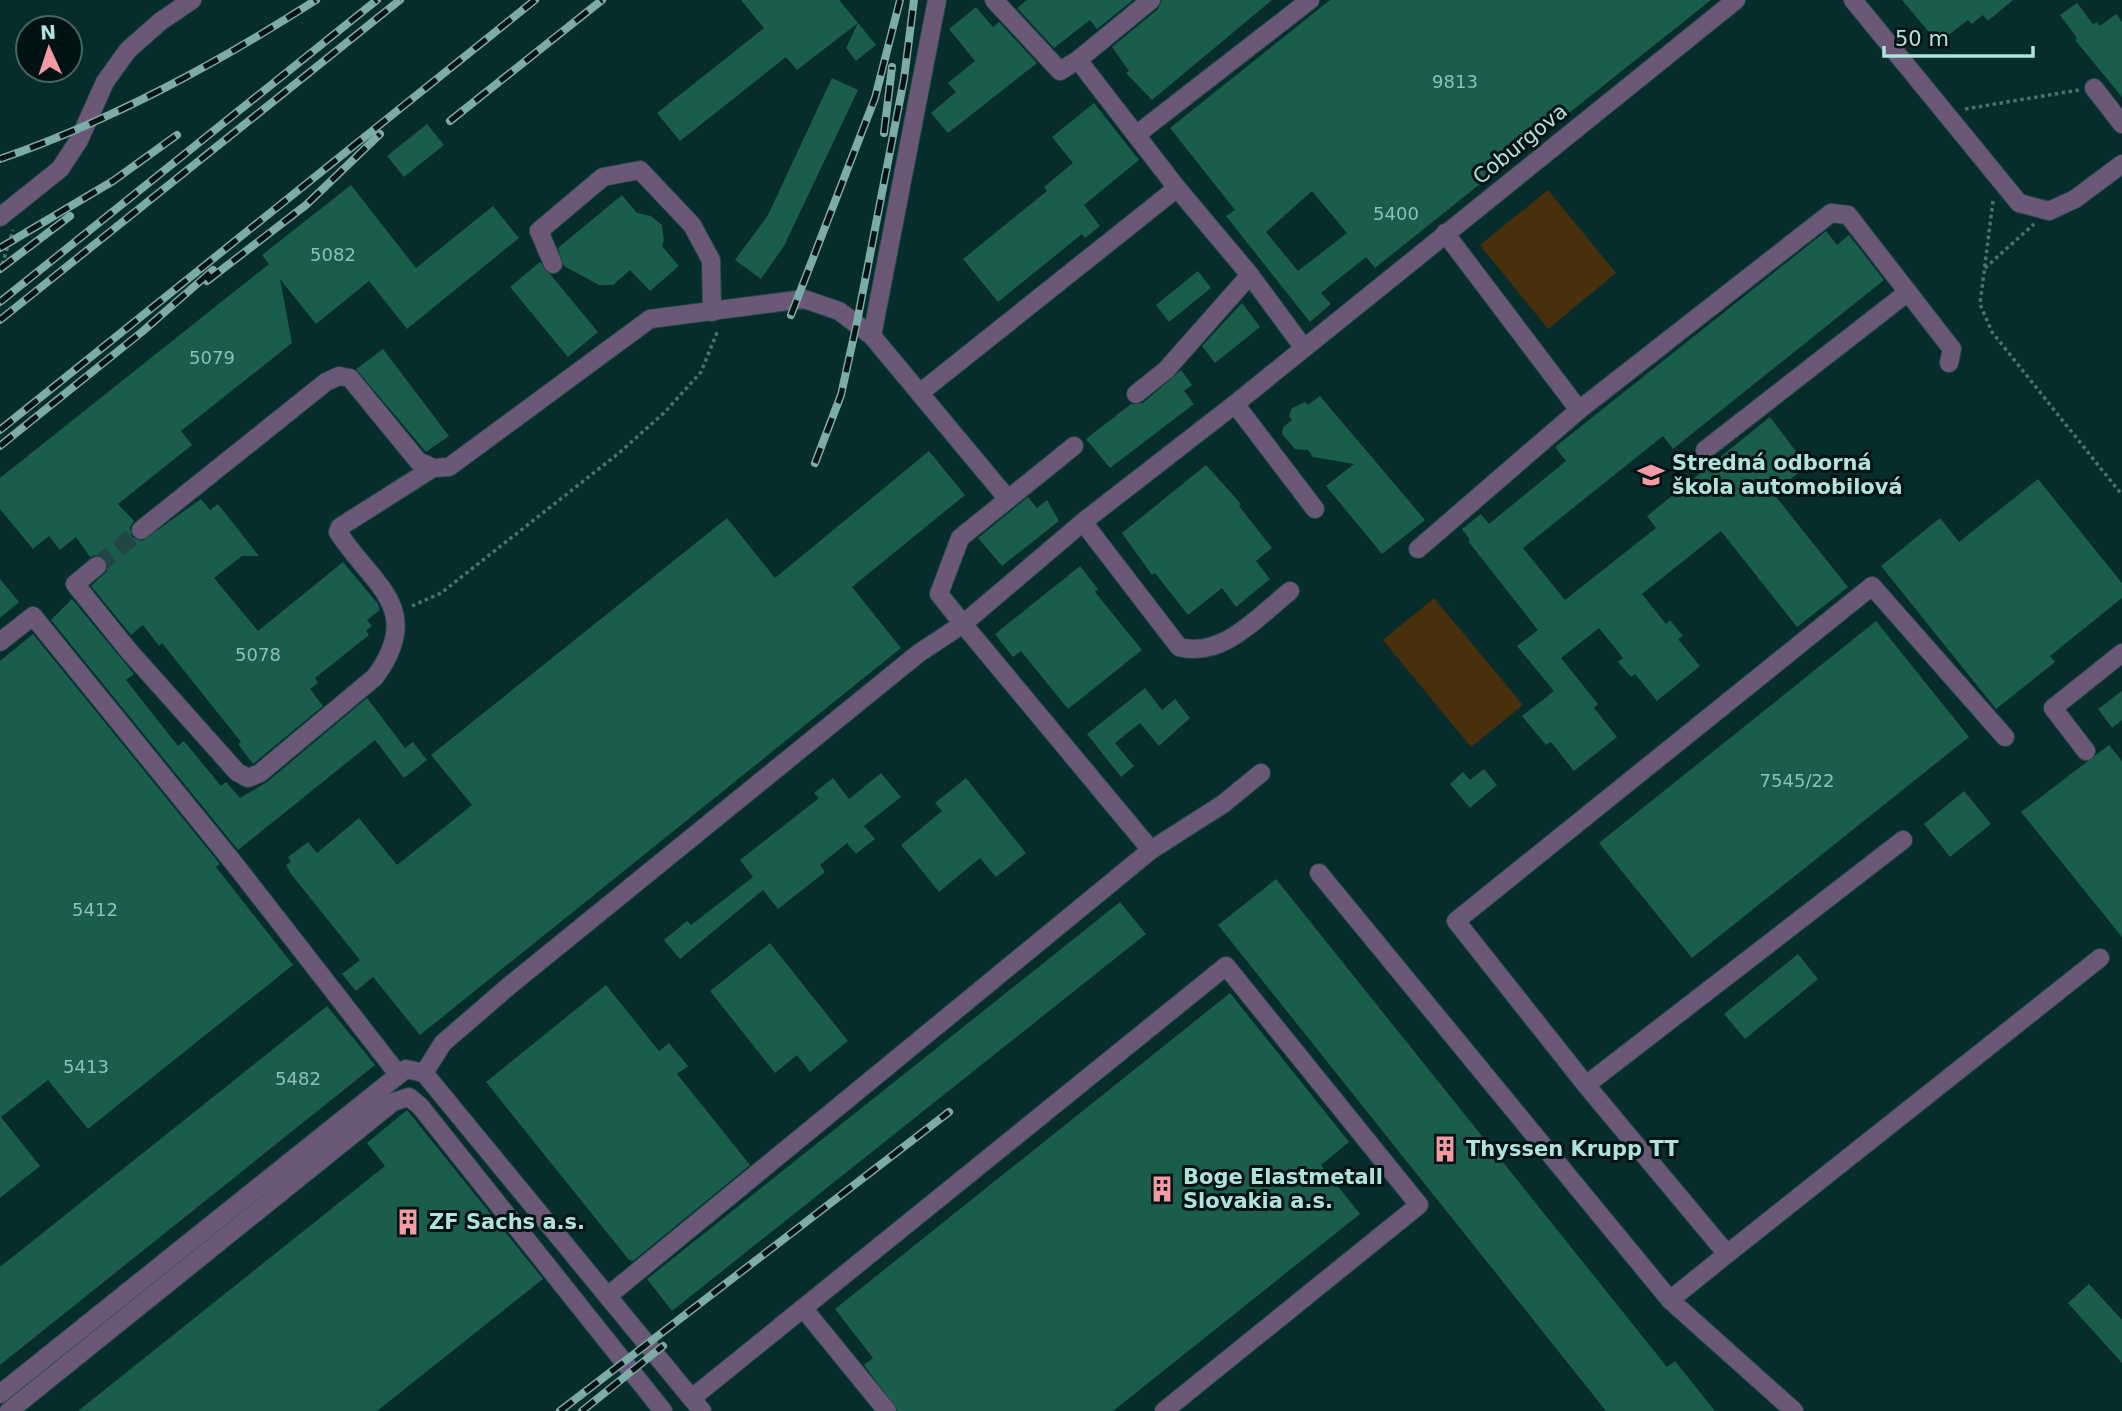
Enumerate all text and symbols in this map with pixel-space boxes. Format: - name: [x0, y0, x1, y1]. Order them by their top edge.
- north arrow: [14, 14, 84, 84]
- scale bar: [1884, 14, 2033, 58]
- text: N: [40, 21, 57, 43]
- text: 50 m: [1895, 27, 1949, 51]
- house number: 9813: [1432, 71, 1478, 92]
- street label: Coburgova: [1468, 99, 1572, 189]
- house number: 5400: [1373, 203, 1419, 224]
- house number: 5082: [310, 244, 356, 265]
- house number: 5079: [189, 347, 235, 368]
- place label: Stredná odborná škola automobilová: [1672, 451, 1903, 499]
- school or university icon: Stredná odborná škola automobilová: [1636, 460, 1666, 490]
- house number: 5078: [235, 644, 281, 665]
- house number: 7545/22: [1760, 770, 1834, 791]
- house number: 5412: [72, 899, 118, 920]
- house number: 5413: [63, 1056, 109, 1077]
- house number: 5482: [275, 1068, 321, 1089]
- building icon: Thyssen Krupp TT: [1430, 1134, 1460, 1164]
- place label: Thyssen Krupp TT: [1466, 1137, 1679, 1161]
- place label: Boge Elastmetall Slovakia a.s.: [1183, 1165, 1383, 1213]
- building icon: Boge Elastmetall Slovakia a.s.: [1147, 1174, 1177, 1204]
- building icon: ZF Sachs a.s.: [393, 1207, 423, 1237]
- place label: ZF Sachs a.s.: [429, 1210, 585, 1234]

